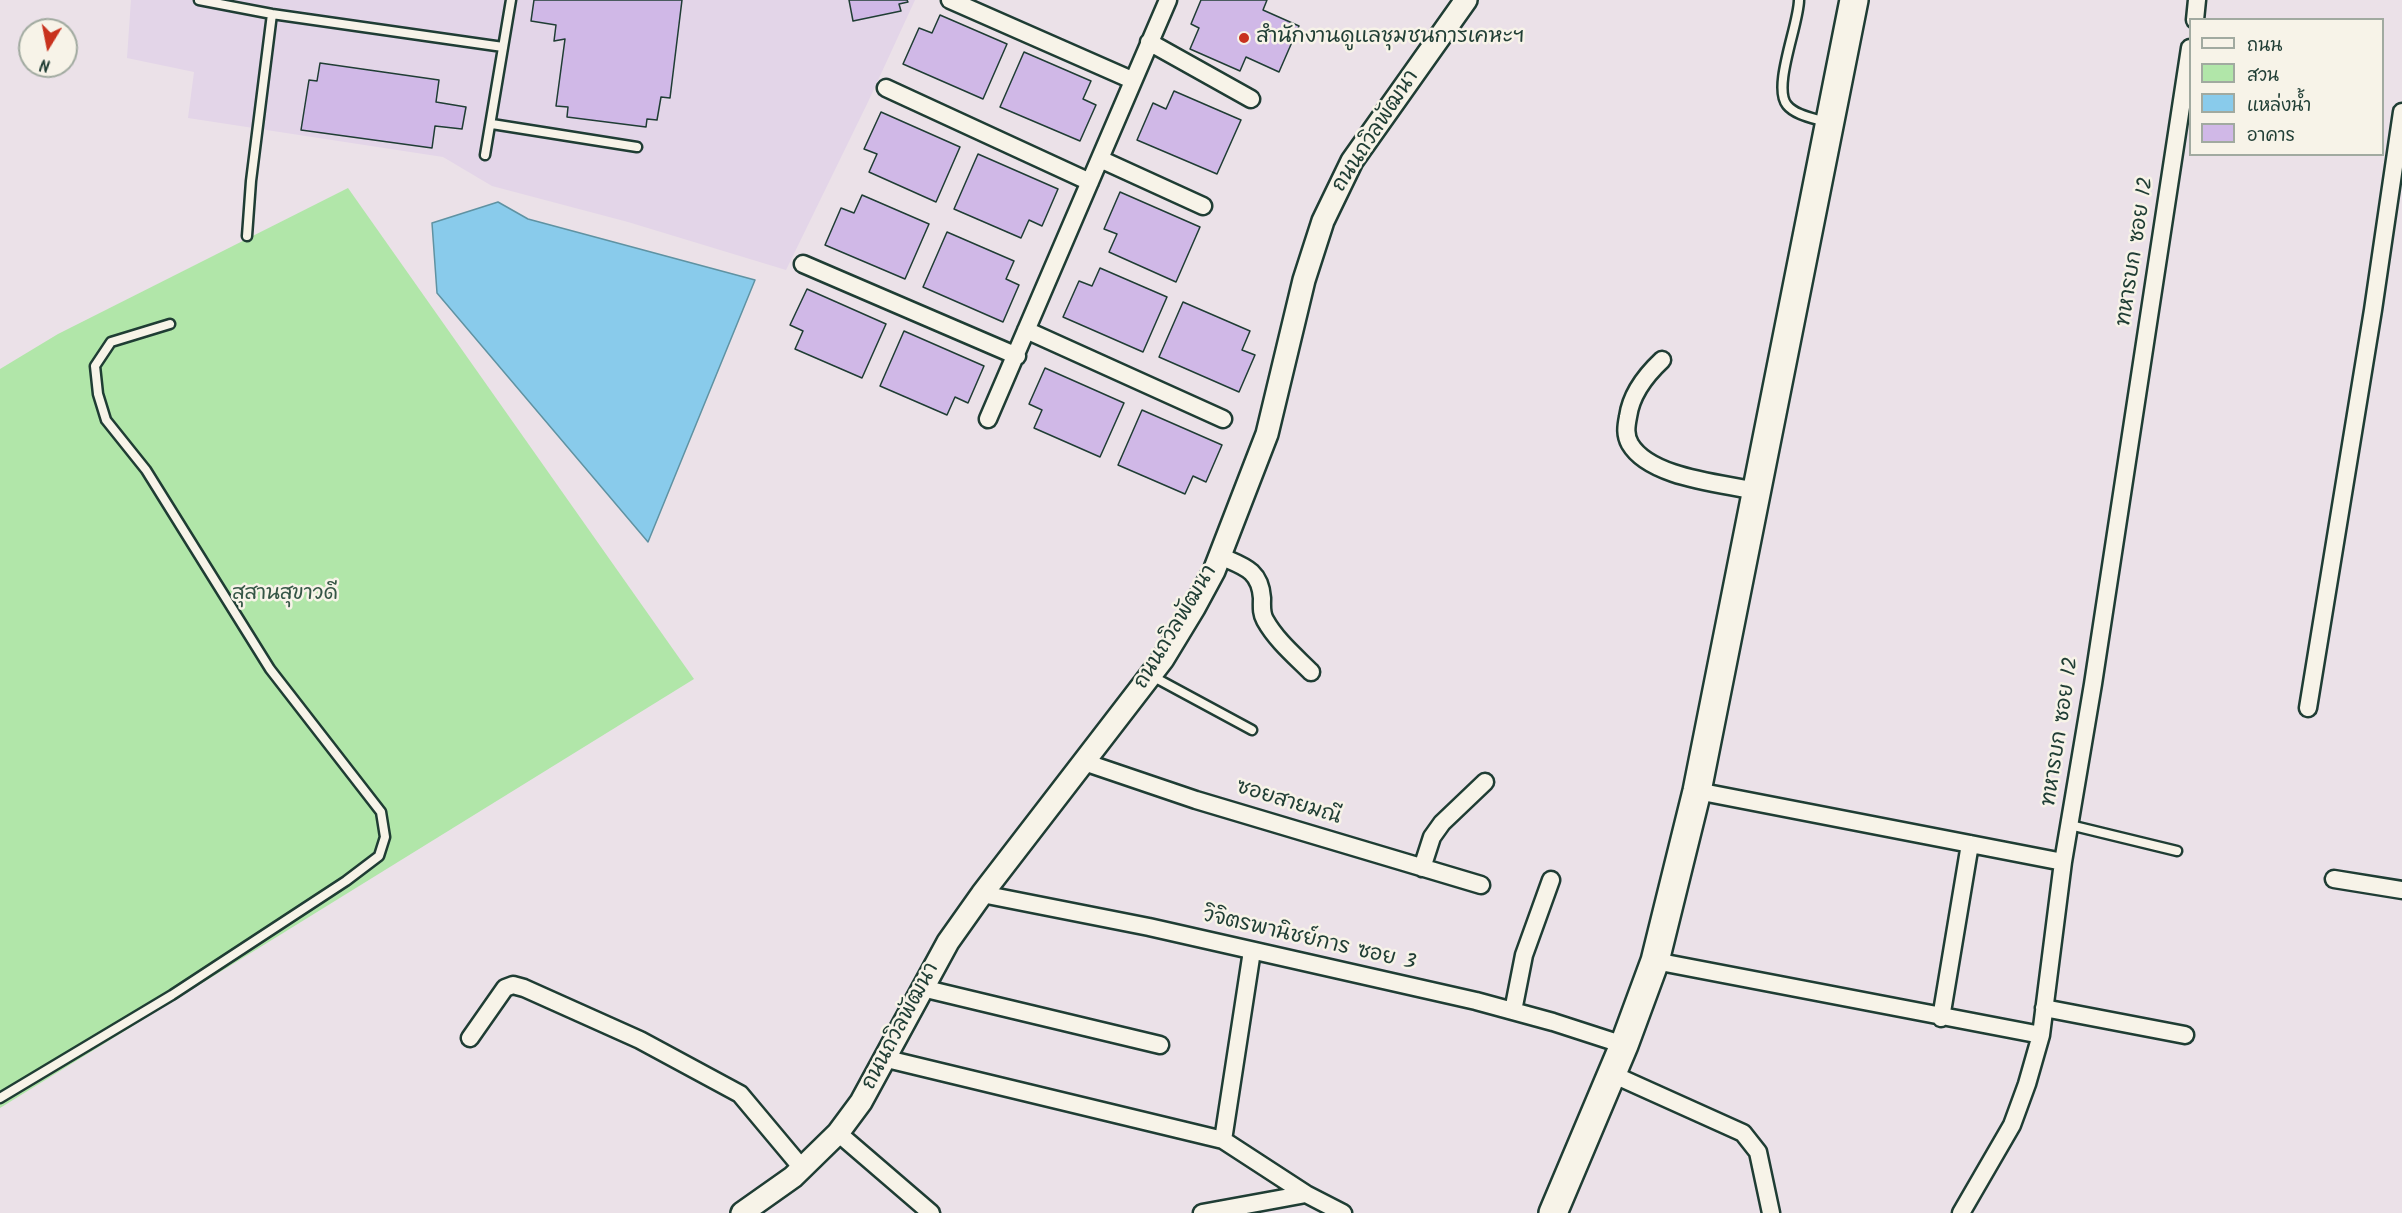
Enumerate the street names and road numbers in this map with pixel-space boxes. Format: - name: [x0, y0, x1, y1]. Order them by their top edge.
- street label: ถนนถวิลพัฒนา: [1328, 66, 1426, 198]
- street label: ทหารบก ซอย 12: [2113, 175, 2161, 329]
- street label: ถนนถวิลพัฒนา: [1130, 561, 1224, 695]
- street label: ทหารบก ซอย 12: [2038, 655, 2086, 809]
- street label: ซอยสายมณี: [1233, 776, 1343, 832]
- street label: วิจิตรพานิชย์การ ซอย 3: [1200, 904, 1418, 978]
- street label: ถนนถวิลพัฒนา: [858, 959, 946, 1095]

